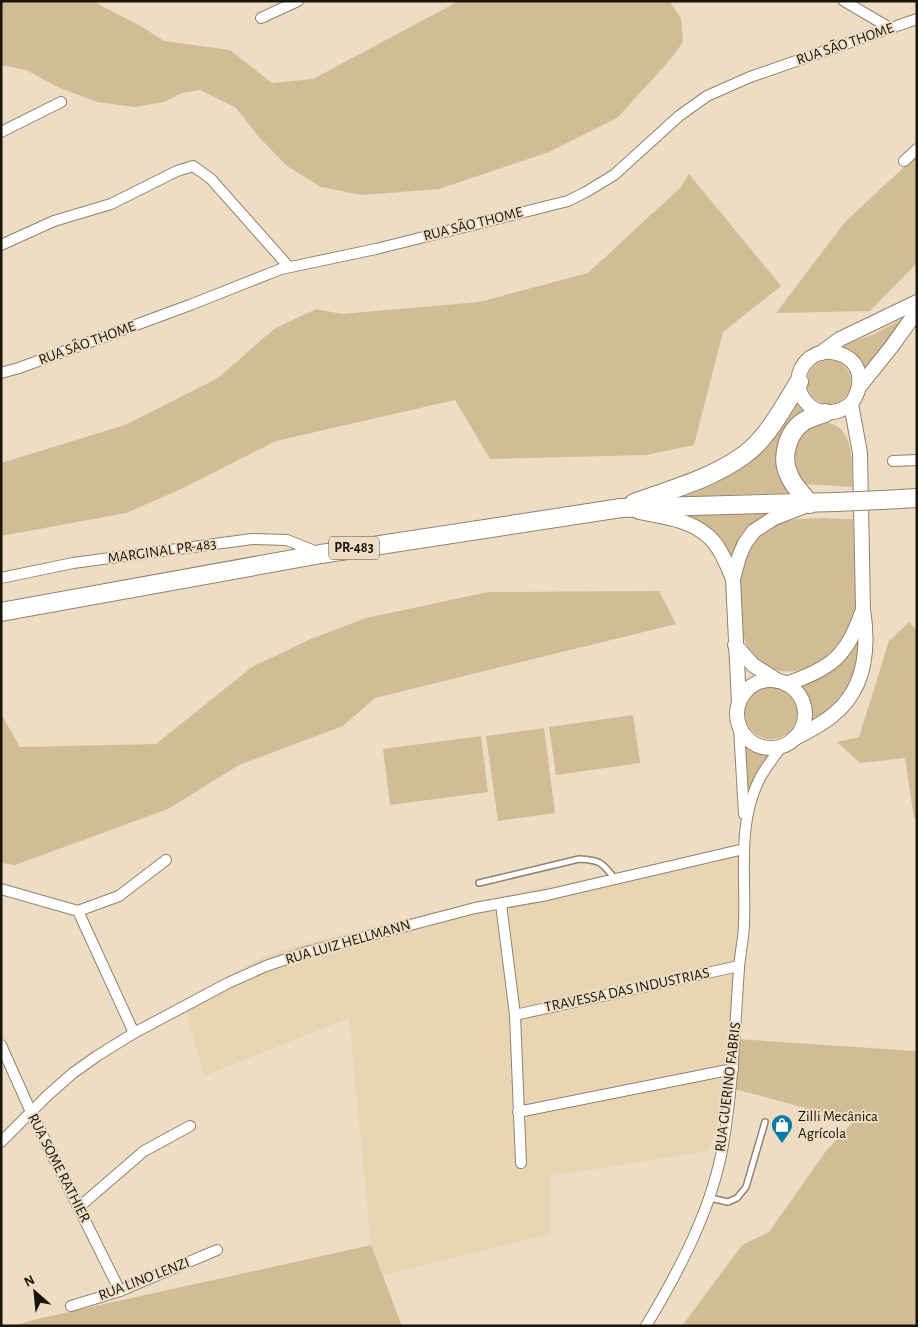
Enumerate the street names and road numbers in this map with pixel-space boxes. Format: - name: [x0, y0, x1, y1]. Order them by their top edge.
- street label: RUA SÃO THOME: [794, 19, 896, 68]
- street label: RUA SÃO THOME: [422, 203, 524, 244]
- street label: RUA SÃO THOME: [36, 318, 137, 367]
- street label: MARGINAL PR-483: [107, 536, 217, 566]
- road number: PR-483: [329, 536, 379, 560]
- street label: RUA LUIZ HELLMANN: [284, 917, 412, 967]
- street label: TRAVESSA DAS INDUSTRIAS: [543, 965, 711, 1015]
- street label: RUA GUERINO FABRIS: [713, 1021, 743, 1153]
- street label: RUA SOME RATHIER: [25, 1111, 93, 1225]
- street label: RUA LINO LENZI: [96, 1255, 192, 1303]

